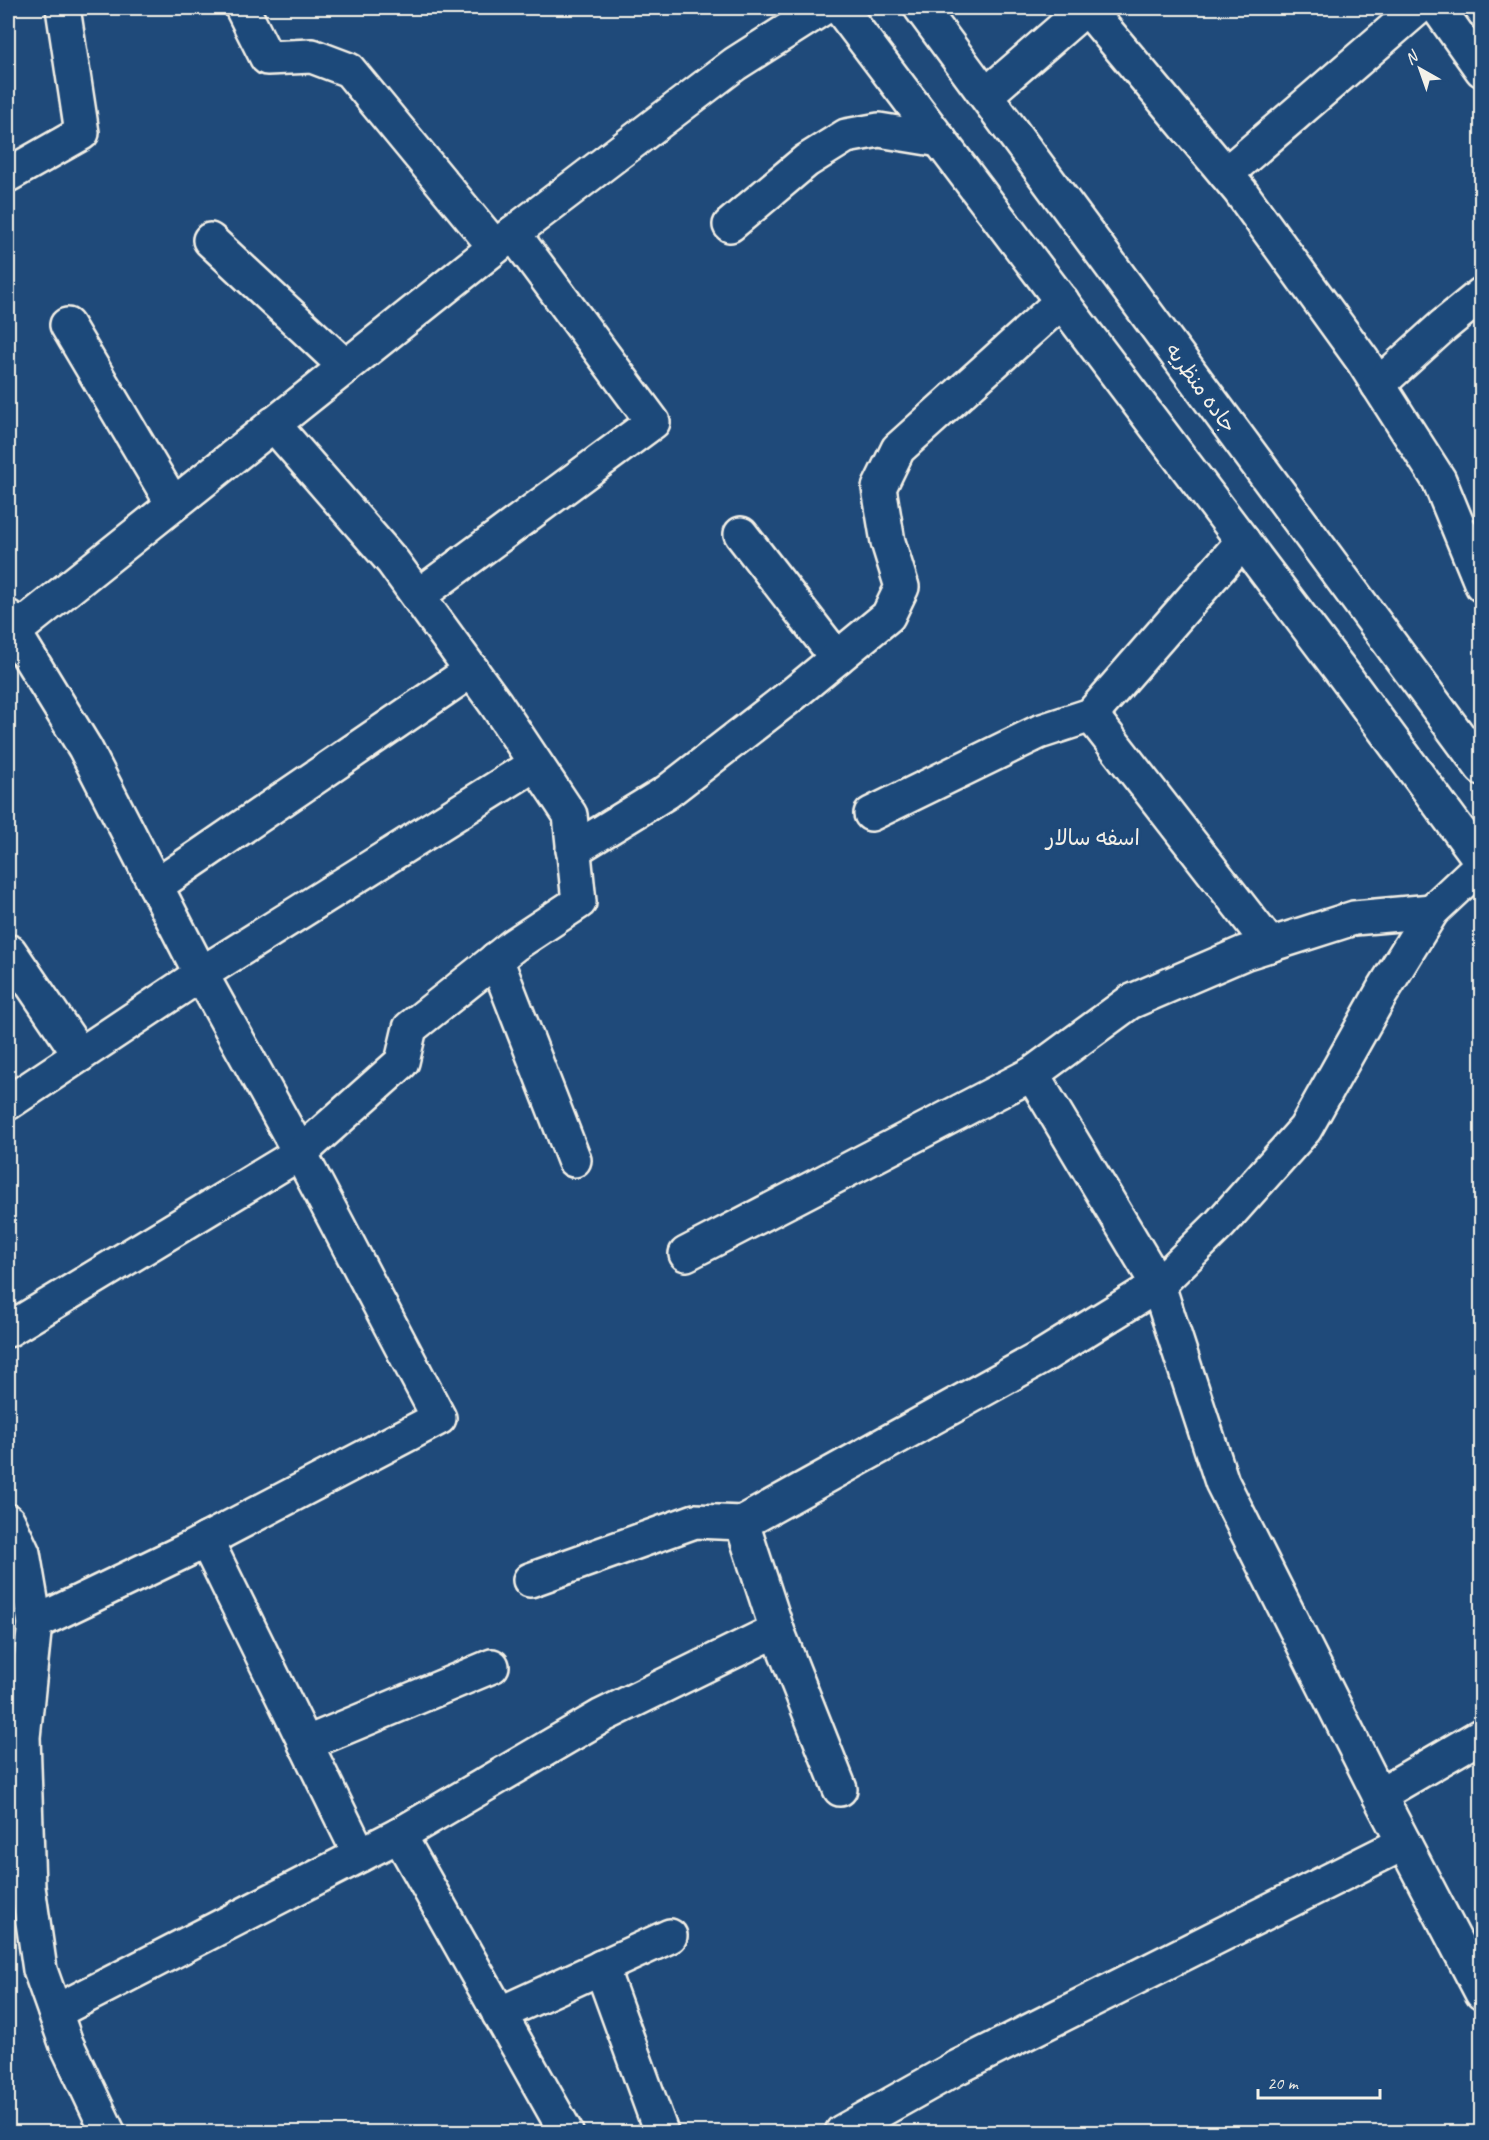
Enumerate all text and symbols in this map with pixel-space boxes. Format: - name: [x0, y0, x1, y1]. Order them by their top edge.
- north arrow: [1390, 39, 1450, 99]
- text: N: [1401, 45, 1424, 69]
- street label: جاده منظریه: [1160, 338, 1242, 438]
- district label: اسفه سالار: [1044, 824, 1140, 852]
- scale bar: [1258, 2062, 1380, 2100]
- text: 20 m: [1267, 2072, 1300, 2094]

